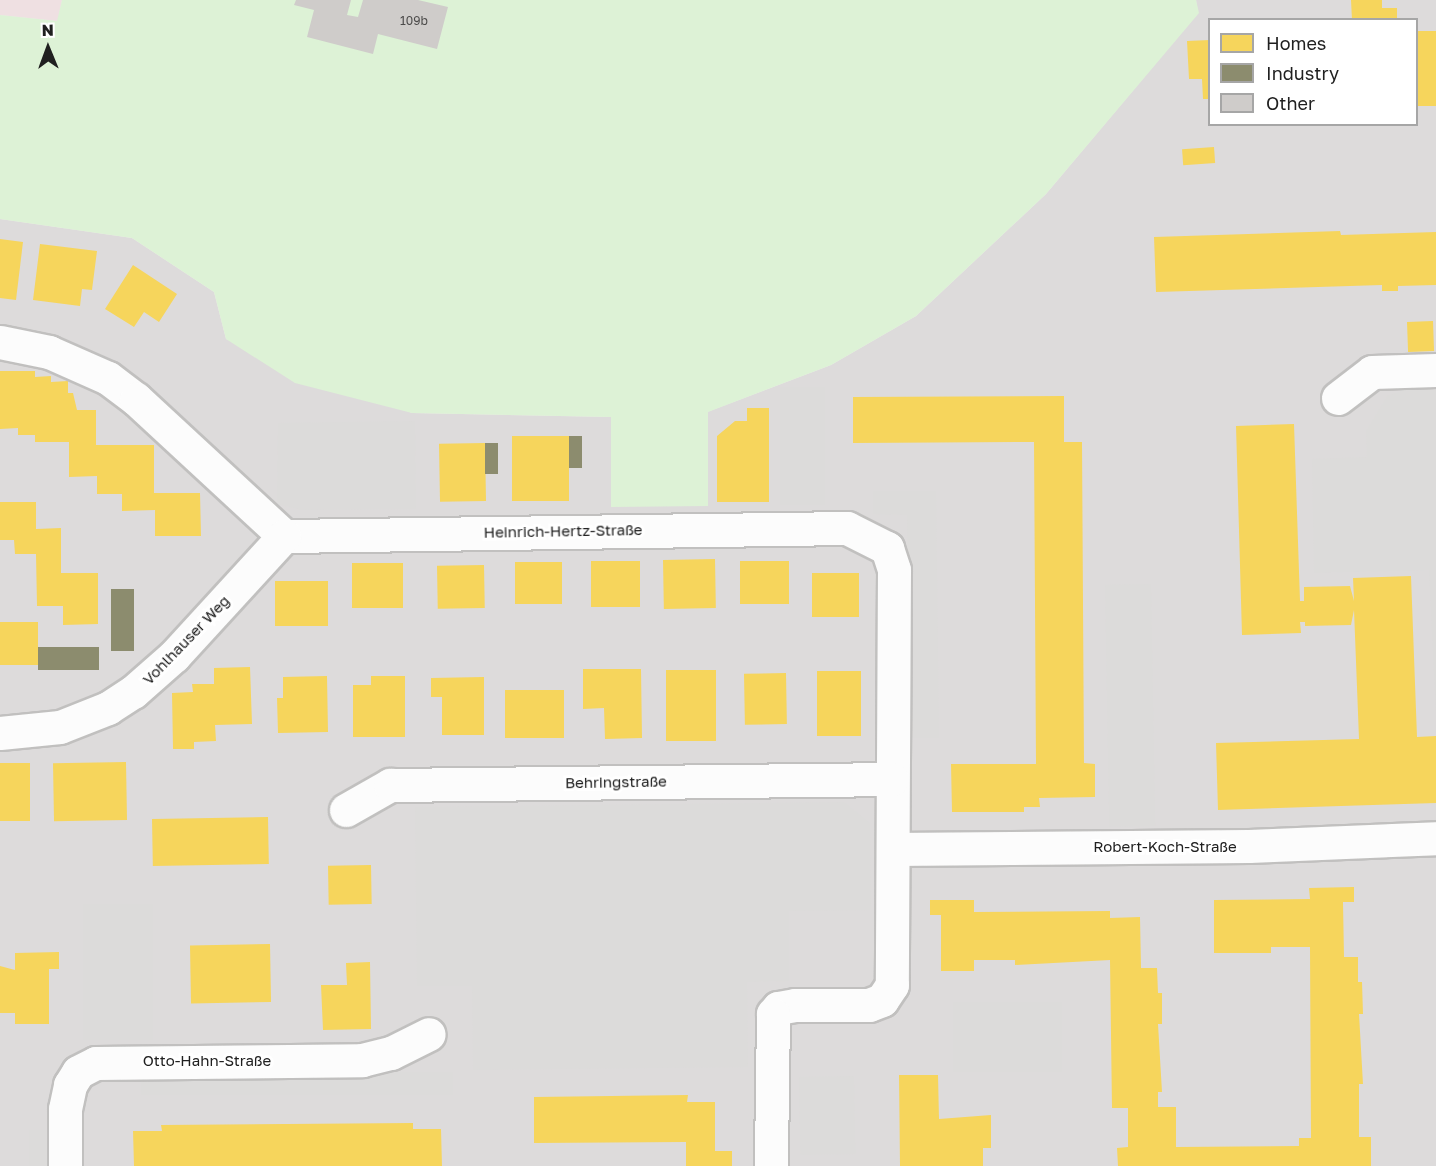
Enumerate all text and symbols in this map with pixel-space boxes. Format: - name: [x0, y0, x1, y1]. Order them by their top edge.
- house number: 109b: [400, 14, 428, 28]
- north arrow: [18, 18, 78, 78]
- legend: [1208, 18, 1418, 126]
- text: N: [41, 20, 54, 40]
- text: Homes: [1266, 32, 1326, 54]
- text: Industry: [1266, 62, 1339, 84]
- text: Other: [1266, 92, 1315, 114]
- street label: Heinrich-Hertz-Straße: [483, 521, 643, 541]
- street label: Vohlhauser Weg: [139, 592, 233, 688]
- street label: Behringstraße: [565, 772, 667, 792]
- street label: Robert-Koch-Straße: [1093, 838, 1237, 856]
- street label: Otto-Hahn-Straße: [143, 1052, 271, 1070]

